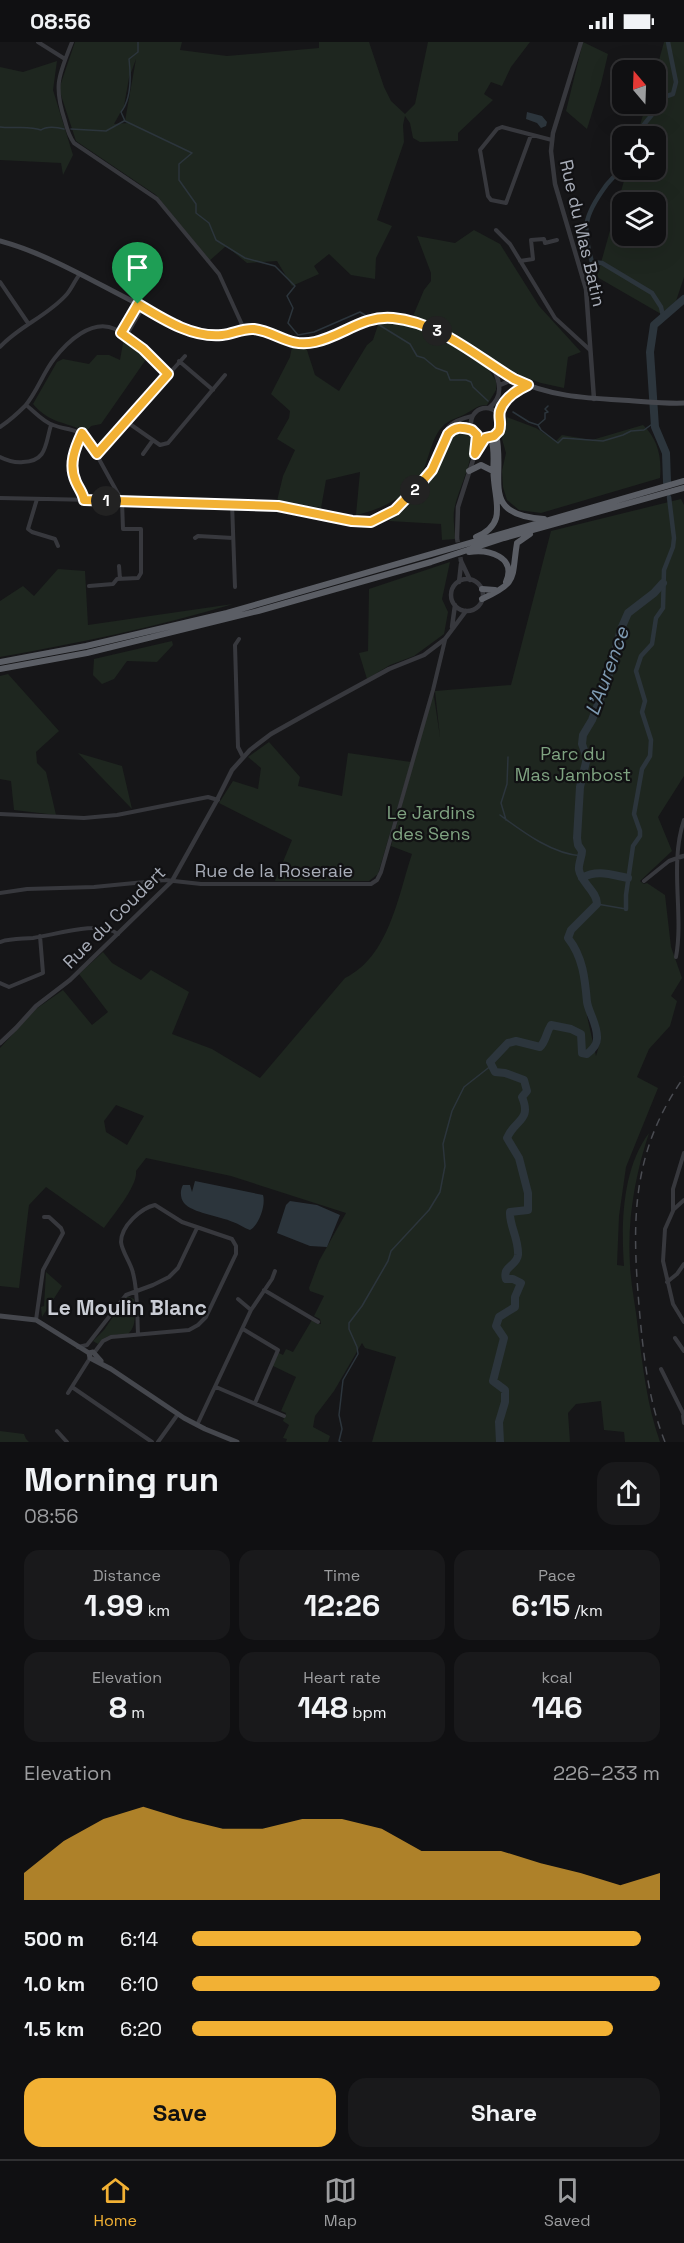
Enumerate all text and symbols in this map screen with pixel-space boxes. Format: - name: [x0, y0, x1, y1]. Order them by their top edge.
- text: 08:56: [30, 7, 91, 35]
- north arrow: [612, 60, 666, 114]
- map controls: [612, 60, 666, 246]
- button: locate: [612, 126, 666, 180]
- street label: Rue du Mas Batin: [555, 157, 611, 309]
- button: layers: [612, 192, 666, 246]
- pin: [112, 242, 163, 304]
- icon: arrive: [121, 251, 154, 284]
- pin: 3: [422, 316, 452, 346]
- text: 3: [432, 320, 442, 341]
- pin: 2: [400, 475, 430, 505]
- text: 2: [410, 479, 420, 500]
- pin: 1: [91, 486, 121, 516]
- text: 1: [102, 490, 110, 511]
- water label: L'Aurence: [579, 622, 635, 719]
- park label: Parc du Mas Jambost: [515, 742, 631, 786]
- park label: Le Jardins des Sens: [387, 801, 475, 845]
- street label: Rue de la Roseraie: [195, 859, 353, 882]
- street label: Rue du Coudert: [58, 861, 170, 973]
- district label: Le Moulin Blanc: [47, 1294, 207, 1321]
- text: Morning run: [24, 1459, 219, 1501]
- button: share: [597, 1462, 660, 1525]
- text: 08:56: [24, 1503, 79, 1529]
- text: Distance: [93, 1565, 161, 1586]
- text: Time: [324, 1565, 360, 1586]
- text: Pace: [538, 1565, 576, 1586]
- text: 1.99: [84, 1586, 144, 1625]
- text: 12:26: [304, 1586, 380, 1625]
- text: 6:15: [511, 1586, 570, 1625]
- text: km: [144, 1600, 170, 1621]
- text: /km: [570, 1600, 603, 1621]
- text: Elevation: [92, 1667, 162, 1688]
- text: Heart rate: [303, 1667, 381, 1688]
- text: kcal: [542, 1667, 572, 1688]
- text: 8: [109, 1688, 127, 1727]
- text: 148: [297, 1688, 348, 1727]
- text: 146: [531, 1688, 583, 1727]
- text: m: [127, 1702, 145, 1723]
- text: bpm: [348, 1702, 387, 1723]
- text: Elevation: [24, 1760, 112, 1786]
- text: 226–233 m: [553, 1760, 660, 1786]
- text: 500 m: [24, 1926, 84, 1952]
- text: 6:14: [120, 1926, 158, 1952]
- text: 1.0 km: [24, 1971, 85, 1997]
- text: 6:10: [120, 1971, 158, 1997]
- text: 1.5 km: [24, 2016, 84, 2042]
- text: 6:20: [120, 2016, 162, 2042]
- button: Save: [24, 2078, 336, 2147]
- button: Share: [348, 2078, 660, 2147]
- tab: Home: [93, 2174, 137, 2231]
- tab: Map: [324, 2174, 357, 2231]
- tab: Saved: [544, 2174, 591, 2231]

